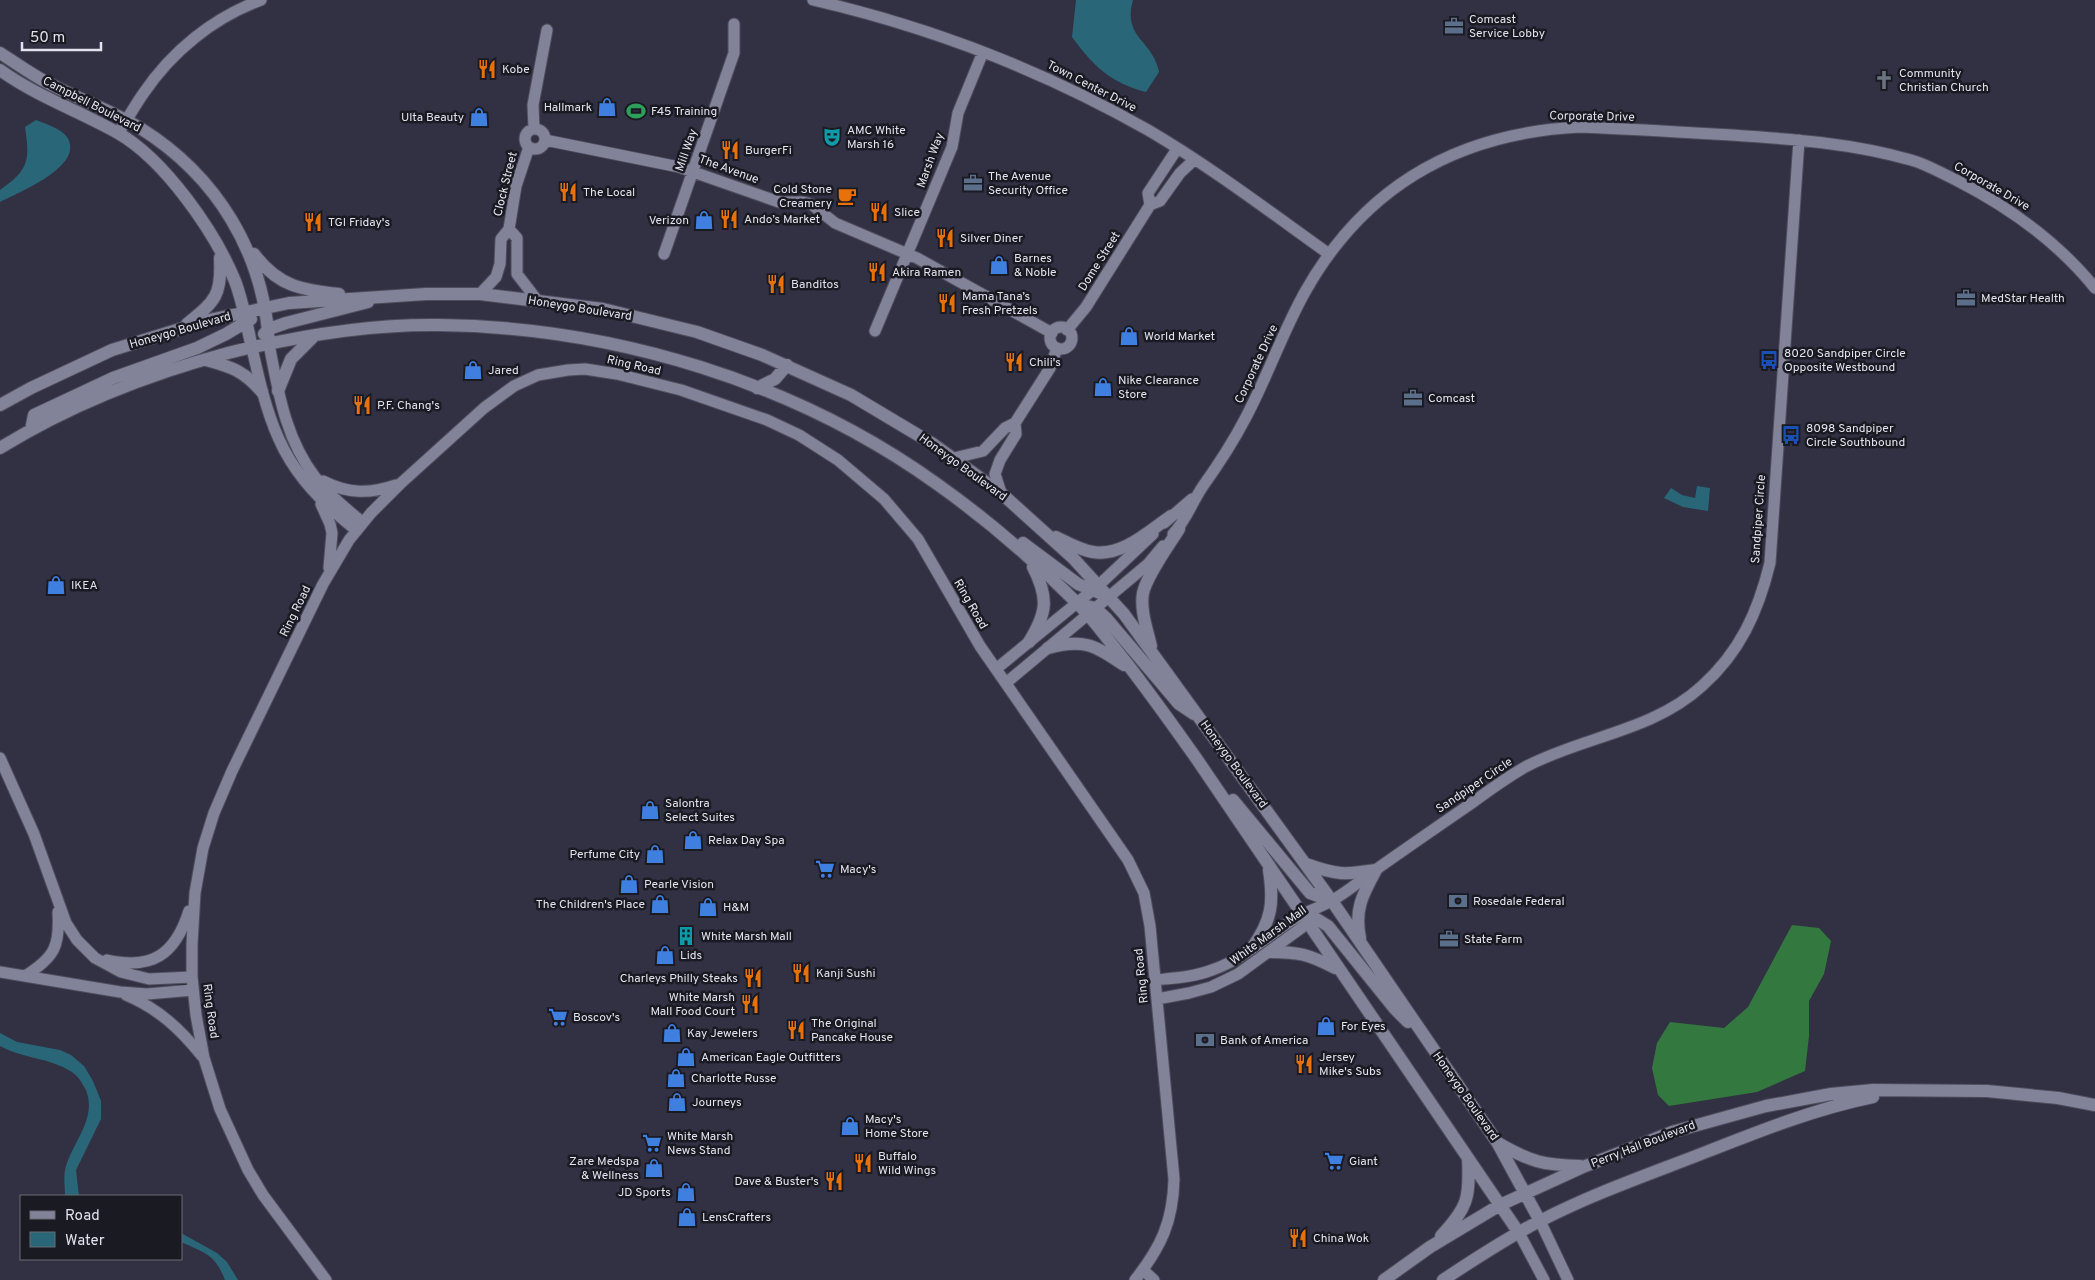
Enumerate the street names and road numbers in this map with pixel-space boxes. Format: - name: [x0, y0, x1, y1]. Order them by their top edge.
- street label: Town Center Drive: [1044, 57, 1139, 116]
- street label: Campbell Boulevard: [40, 73, 143, 137]
- street label: Corporate Drive: [1549, 108, 1635, 126]
- street label: Mill Way: [672, 127, 702, 174]
- street label: Marsh Way: [914, 131, 948, 190]
- street label: Clock Street: [490, 150, 522, 218]
- street label: The Avenue: [696, 152, 761, 188]
- street label: Corporate Drive: [1951, 159, 2032, 215]
- street label: Dome Street: [1075, 229, 1124, 294]
- street label: Honeygo Boulevard: [527, 293, 633, 325]
- street label: Honeygo Boulevard: [128, 309, 233, 353]
- street label: Corporate Drive: [1232, 322, 1282, 406]
- street label: Ring Road: [605, 352, 663, 380]
- street label: Honeygo Boulevard: [915, 430, 1010, 505]
- street label: Sandpiper Circle: [1748, 474, 1770, 564]
- street label: Ring Road: [949, 577, 991, 632]
- street label: Ring Road: [277, 583, 315, 640]
- street label: Honeygo Boulevard: [1196, 717, 1271, 812]
- street label: Sandpiper Circle: [1433, 754, 1516, 817]
- street label: White Marsh Mall: [1227, 903, 1310, 969]
- street label: Ring Road: [1131, 948, 1153, 1004]
- street label: Ring Road: [198, 983, 222, 1040]
- street label: Honeygo Boulevard: [1429, 1049, 1502, 1144]
- street label: Perry Hall Boulevard: [1589, 1118, 1698, 1172]

